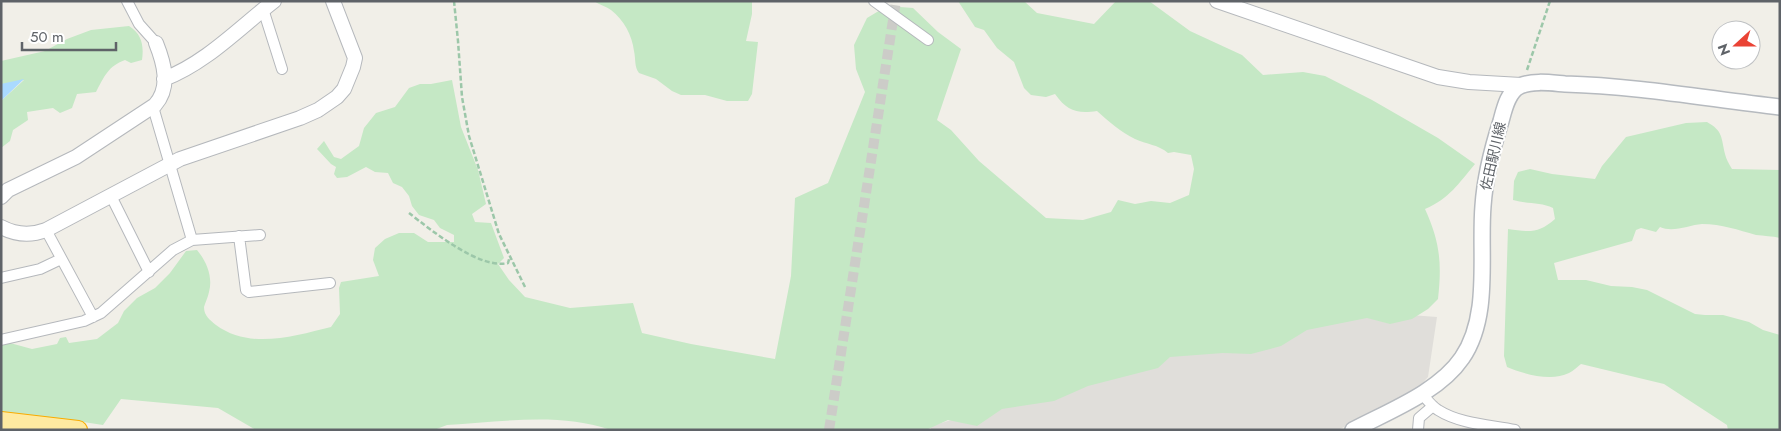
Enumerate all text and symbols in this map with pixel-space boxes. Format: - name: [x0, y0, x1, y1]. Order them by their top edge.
- scale bar: [22, 20, 116, 52]
- north arrow: [1711, 20, 1761, 70]
- text: 50 m: [30, 26, 64, 48]
- text: N: [1713, 41, 1735, 58]
- street label: 佐田駅川線: [1475, 120, 1511, 192]

